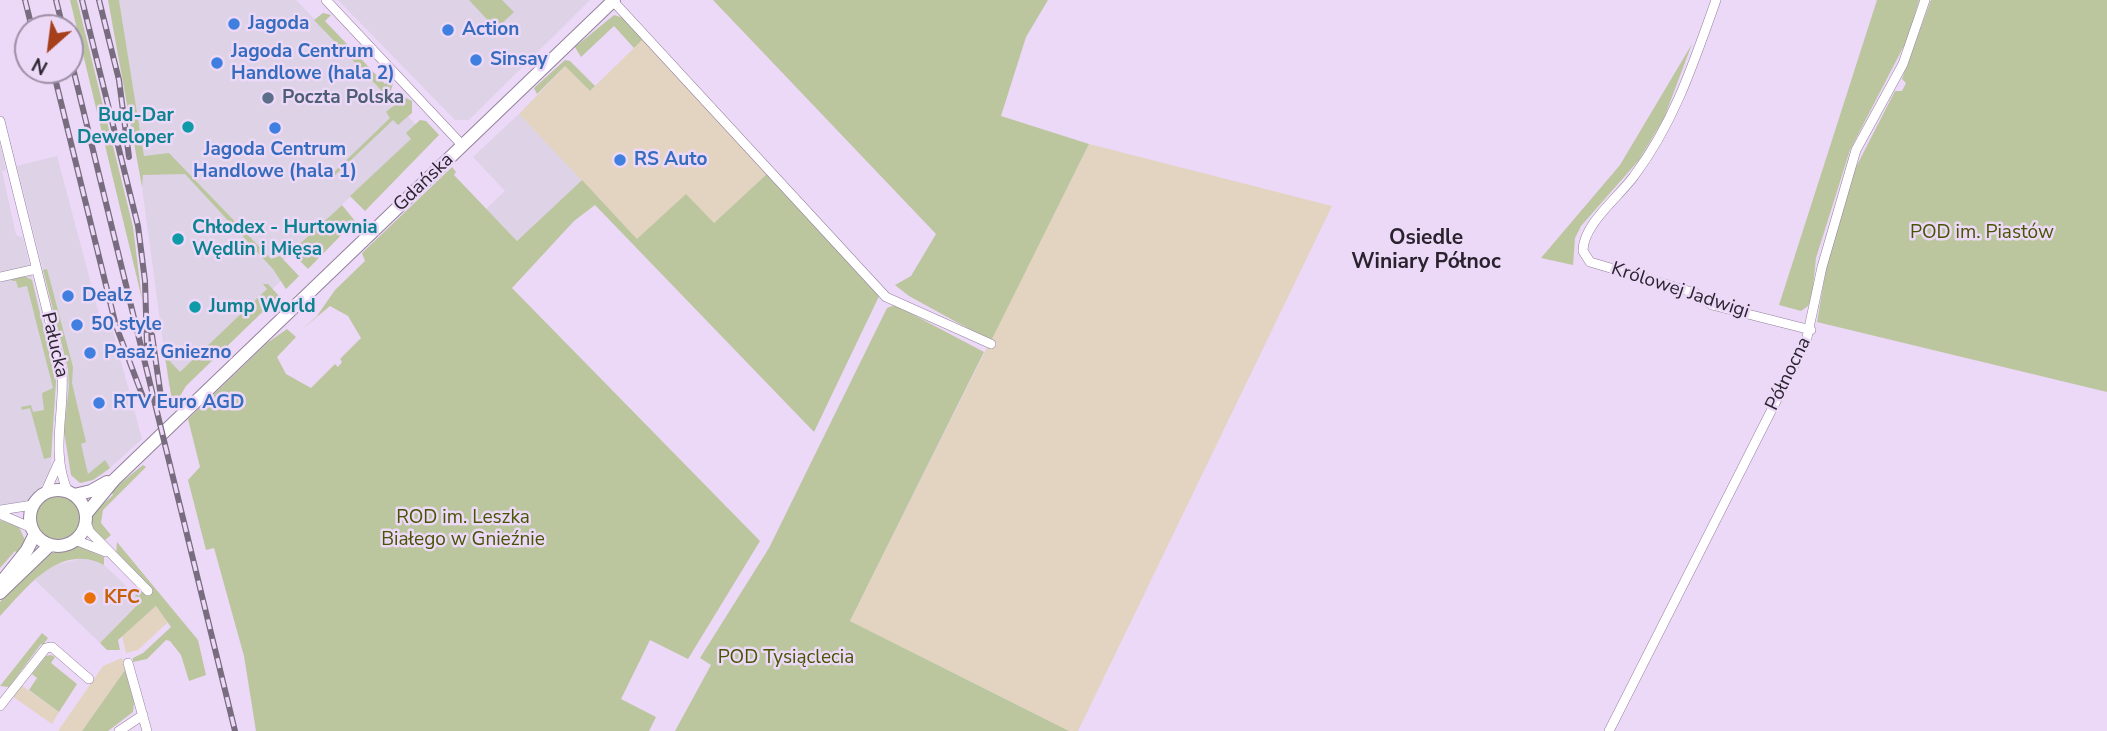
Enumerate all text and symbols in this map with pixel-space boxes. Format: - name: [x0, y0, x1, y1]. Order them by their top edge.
- place label: Jagoda: [248, 13, 309, 35]
- north arrow: [14, 14, 84, 84]
- marker: Jagoda: [226, 16, 242, 32]
- place label: Action: [462, 19, 519, 41]
- marker: Action: [440, 22, 456, 38]
- place label: Jagoda Centrum Handlowe (hala 2): [231, 41, 395, 85]
- place label: Sinsay: [490, 49, 548, 71]
- text: N: [28, 51, 52, 81]
- marker: Sinsay: [468, 52, 484, 68]
- marker: Jagoda Centrum Handlowe (hala 2): [209, 55, 225, 71]
- place label: Poczta Polska: [282, 87, 404, 109]
- marker: Poczta Polska: [260, 90, 276, 106]
- place label: Bud-Dar Deweloper: [77, 105, 174, 149]
- marker: Bud-Dar Deweloper: [180, 119, 196, 135]
- marker: Jagoda Centrum Handlowe (hala 1): [267, 120, 283, 136]
- place label: Jagoda Centrum Handlowe (hala 1): [193, 139, 357, 183]
- street label: Gdańska: [389, 149, 459, 217]
- place label: RS Auto: [634, 149, 707, 171]
- marker: RS Auto: [612, 152, 628, 168]
- place label: Chłodex - Hurtownia Wędlin i Mięsa: [192, 217, 378, 261]
- park label: POD im. Piastów: [1910, 222, 2054, 244]
- district label: Osiedle Winiary Północ: [1351, 226, 1501, 276]
- marker: Chłodex - Hurtownia Wędlin i Mięsa: [170, 231, 186, 247]
- street label: Królowej Jadwigi: [1608, 258, 1752, 324]
- place label: Dealz: [82, 285, 132, 307]
- marker: Dealz: [60, 288, 76, 304]
- place label: Jump World: [209, 296, 316, 318]
- marker: Jump World: [187, 299, 203, 315]
- street label: Pałucka: [35, 310, 73, 380]
- place label: 50 style: [91, 314, 162, 336]
- marker: 50 style: [69, 317, 85, 333]
- street label: Północna: [1761, 334, 1817, 414]
- place label: Pasaż Gniezno: [104, 342, 231, 364]
- marker: Pasaż Gniezno: [82, 345, 98, 361]
- place label: RTV Euro AGD: [113, 392, 244, 414]
- marker: RTV Euro AGD: [91, 395, 107, 411]
- park label: ROD im. Leszka Białego w Gnieźnie: [381, 507, 545, 551]
- place label: KFC: [104, 587, 140, 609]
- marker: KFC: [82, 590, 98, 606]
- park label: POD Tysiąclecia: [718, 647, 854, 669]

